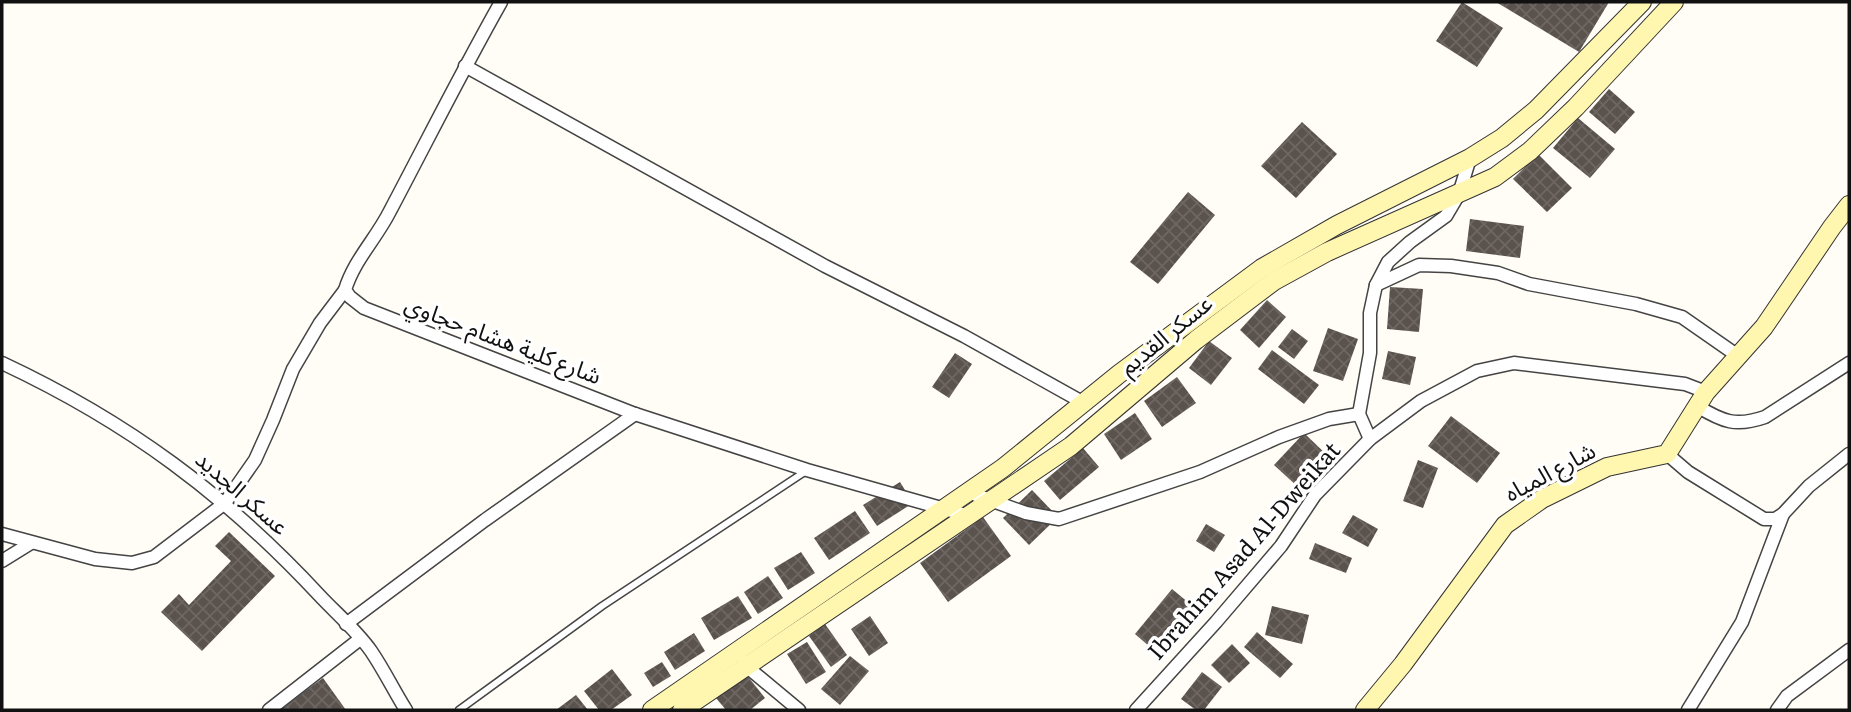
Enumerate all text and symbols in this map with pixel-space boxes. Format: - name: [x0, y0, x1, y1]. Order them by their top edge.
- street label: شارع كلية هشام حجاوي: [399, 285, 607, 394]
- street label: عسكر القديم: [1111, 285, 1220, 383]
- street label: شارع المياه: [1497, 432, 1602, 510]
- street label: Ibrahim Asad Al-Dweikat: [1138, 433, 1347, 666]
- street label: عسكر الجديد: [189, 441, 297, 542]

